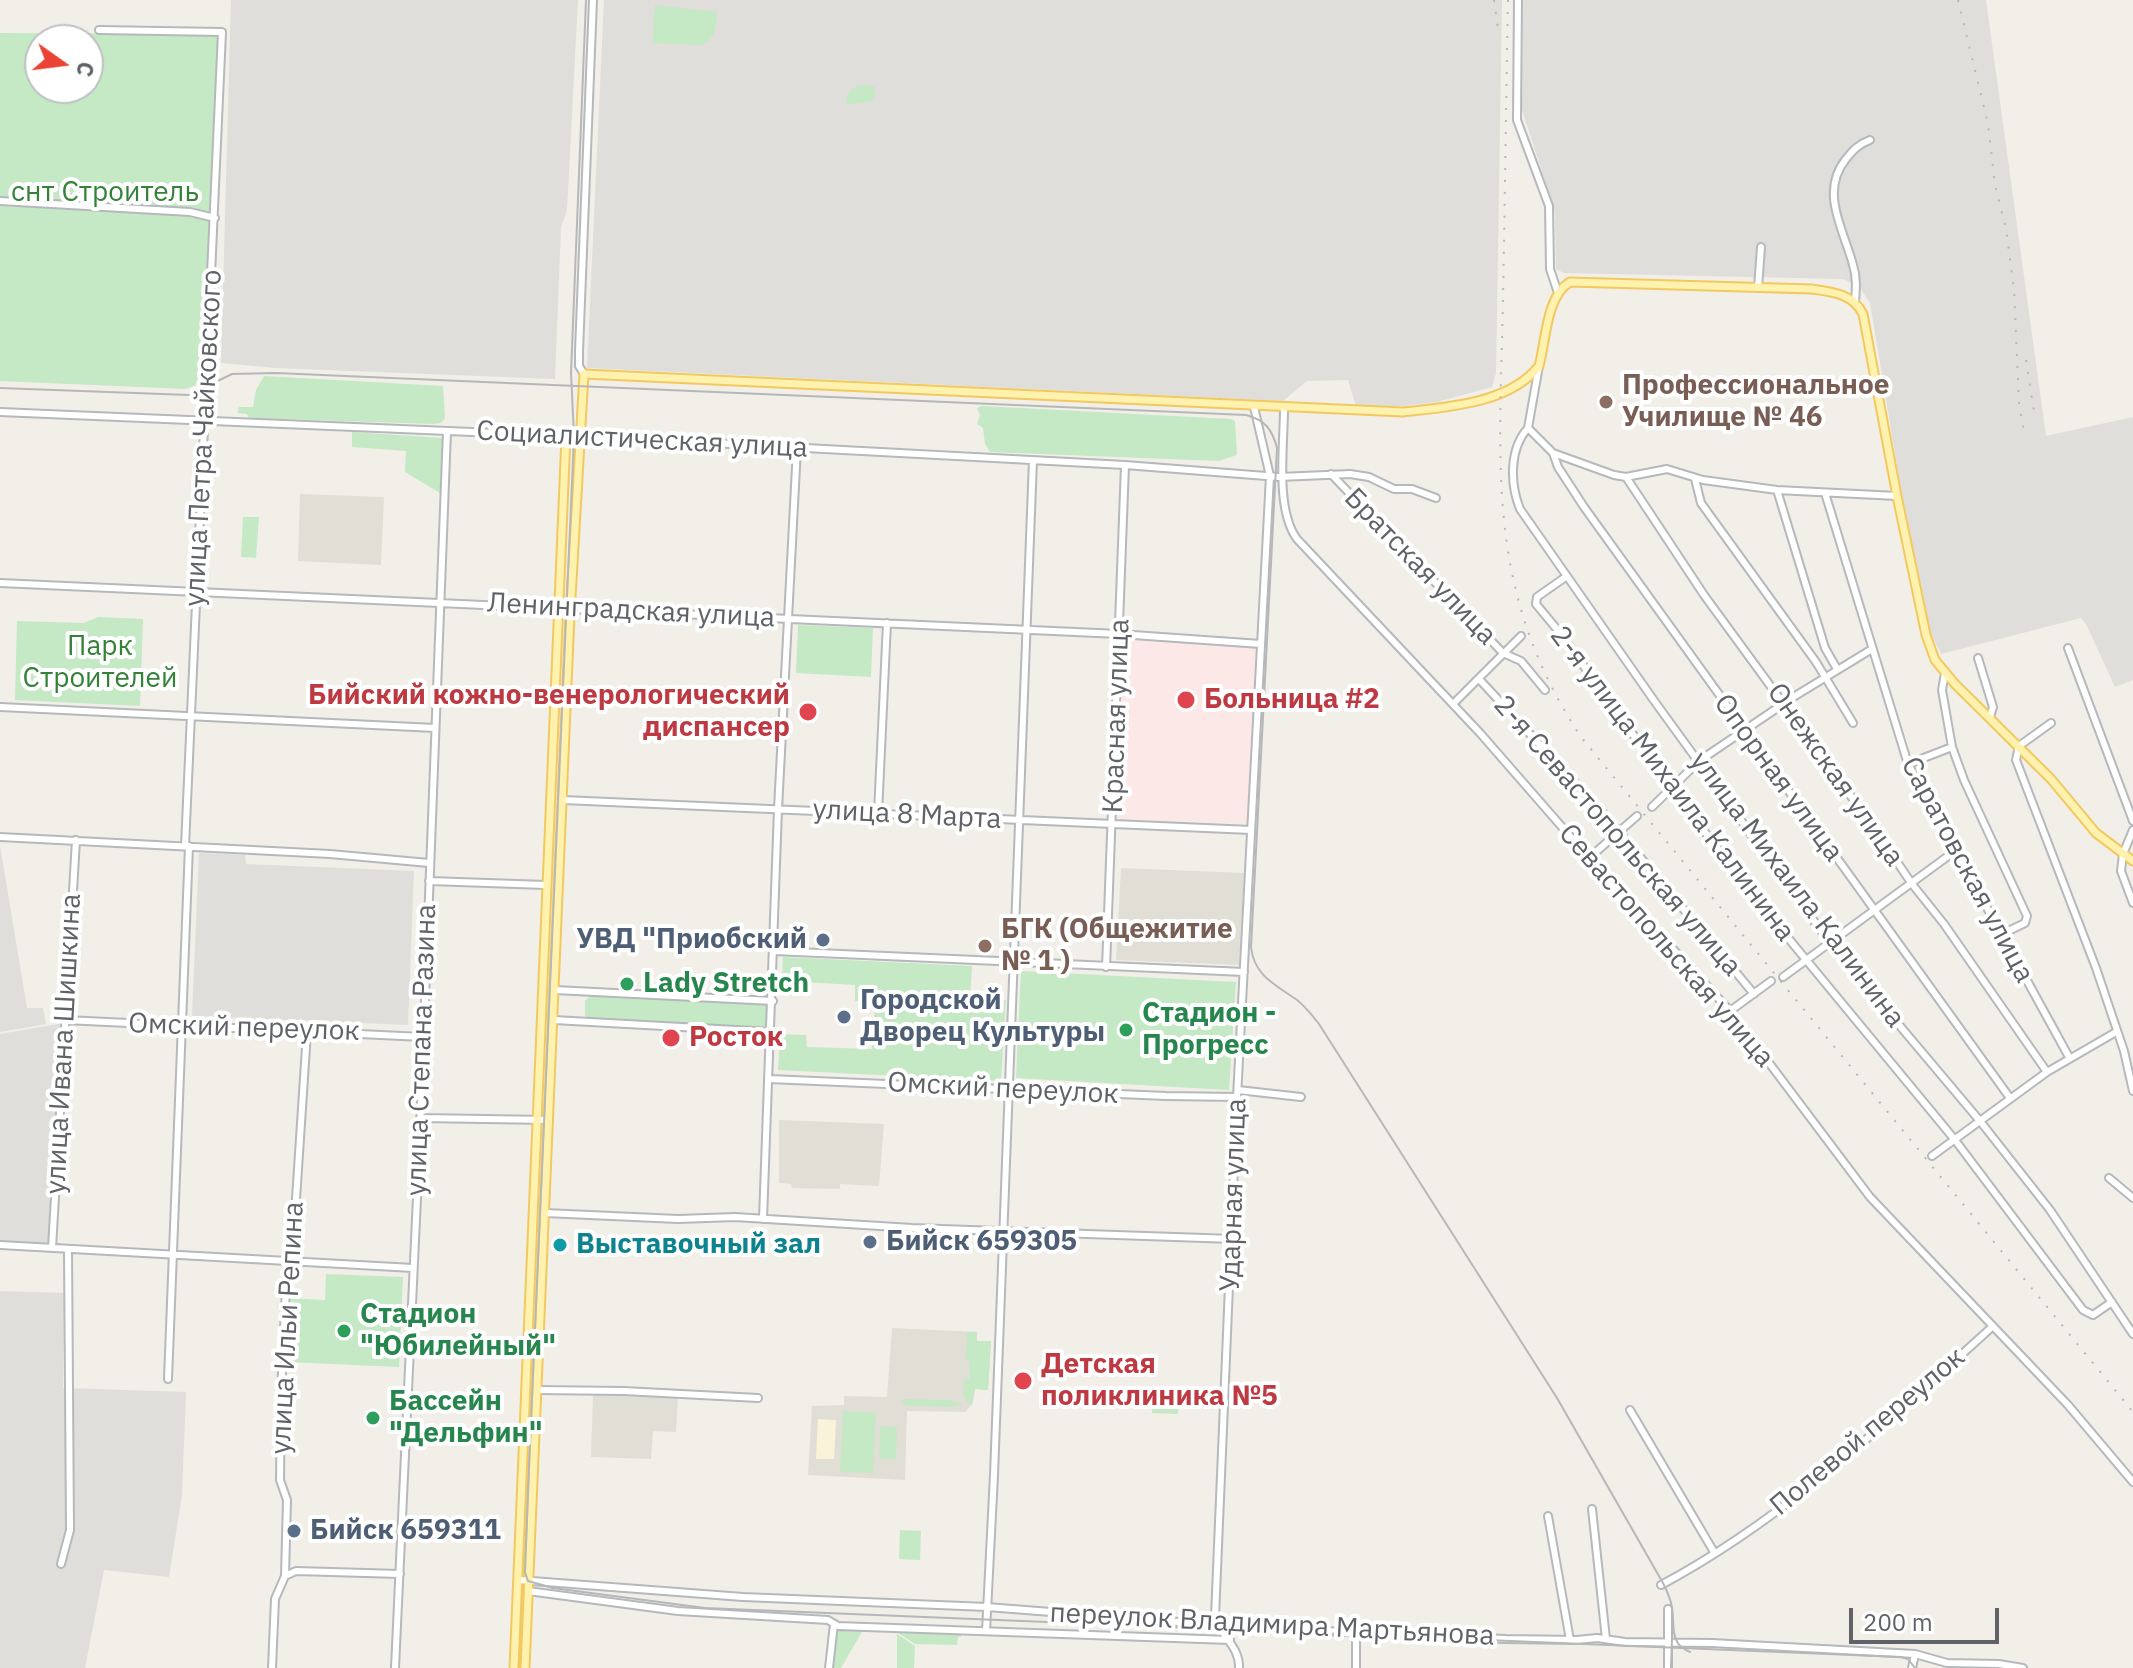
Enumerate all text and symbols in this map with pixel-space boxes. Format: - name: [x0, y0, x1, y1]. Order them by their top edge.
- north arrow: [24, 24, 104, 104]
- text: С: [70, 59, 102, 80]
- park label: снт Строитель: [11, 176, 199, 210]
- street label: улица Петра Чайковского: [178, 269, 230, 607]
- place label: Профессиональное Училище № 46: [1622, 369, 1889, 435]
- marker: Профессиональное Училище № 46: [1597, 393, 1615, 411]
- street label: Социалистическая улица: [476, 415, 808, 465]
- street label: Братская улица: [1337, 482, 1503, 652]
- street label: Ленинградская улица: [486, 587, 776, 635]
- street label: Красная улица: [1097, 618, 1137, 814]
- street label: 2-я улица Михаила Калинина: [1542, 620, 1802, 948]
- park label: Парк Строителей: [23, 630, 177, 696]
- street label: Онежская улица: [1759, 677, 1911, 873]
- place label: Бийский кожно-венерологический диспансер: [308, 679, 790, 745]
- place label: Больница #2: [1204, 683, 1380, 717]
- street label: Опорная улица: [1706, 688, 1850, 868]
- marker: Больница #2: [1175, 689, 1197, 711]
- street label: 2-я Севастопольская улица: [1486, 689, 1748, 983]
- marker: Бийский кожно-венерологический диспансер: [797, 701, 819, 723]
- street label: улица Михаила Калинина: [1682, 746, 1912, 1034]
- street label: Саратовская улица: [1893, 752, 2041, 988]
- street label: улица 8 Марта: [812, 793, 1002, 837]
- street label: Севастопольская улица: [1551, 818, 1781, 1074]
- street label: улица Ивана Шишкина: [39, 893, 89, 1195]
- street label: улица Степана Разина: [400, 903, 444, 1197]
- place label: БГК (Общежитие № 1 ): [1001, 913, 1233, 979]
- place label: УВД "Приобский: [576, 923, 807, 957]
- marker: УВД "Приобский: [814, 931, 832, 949]
- marker: БГК (Общежитие № 1 ): [976, 937, 994, 955]
- place label: Lady Stretch: [643, 967, 809, 1001]
- marker: Lady Stretch: [618, 975, 636, 993]
- place label: Городской Дворец Культуры: [860, 984, 1105, 1050]
- place label: Стадион - Прогресс: [1142, 997, 1276, 1063]
- street label: Омский переулок: [128, 1007, 360, 1049]
- marker: Городской Дворец Культуры: [835, 1008, 853, 1026]
- place label: Росток: [689, 1021, 783, 1055]
- marker: Стадион - Прогресс: [1117, 1021, 1135, 1039]
- marker: Росток: [660, 1027, 682, 1049]
- street label: Омский переулок: [886, 1066, 1120, 1112]
- street label: Ударная улица: [1214, 1098, 1254, 1292]
- street label: улица Ильи Репина: [265, 1201, 311, 1455]
- place label: Бийск 659305: [886, 1225, 1077, 1259]
- place label: Выставочный зал: [576, 1228, 821, 1262]
- marker: Бийск 659305: [861, 1233, 879, 1251]
- marker: Выставочный зал: [551, 1236, 569, 1254]
- place label: Стадион "Юбилейный": [360, 1298, 556, 1364]
- marker: Стадион "Юбилейный": [335, 1322, 353, 1340]
- street label: Полевой переулок: [1764, 1341, 1972, 1523]
- place label: Детская поликлиника №5: [1041, 1348, 1278, 1414]
- marker: Детская поликлиника №5: [1012, 1370, 1034, 1392]
- place label: Бассейн "Дельфин": [389, 1385, 543, 1451]
- marker: Бассейн "Дельфин": [364, 1409, 382, 1427]
- place label: Бийск 659311: [310, 1514, 501, 1548]
- marker: Бийск 659311: [285, 1522, 303, 1540]
- scale bar: [1853, 1592, 2003, 1642]
- street label: переулок Владимира Мартьянова: [1049, 1597, 1495, 1653]
- text: 200 m: [1863, 1606, 1933, 1638]

